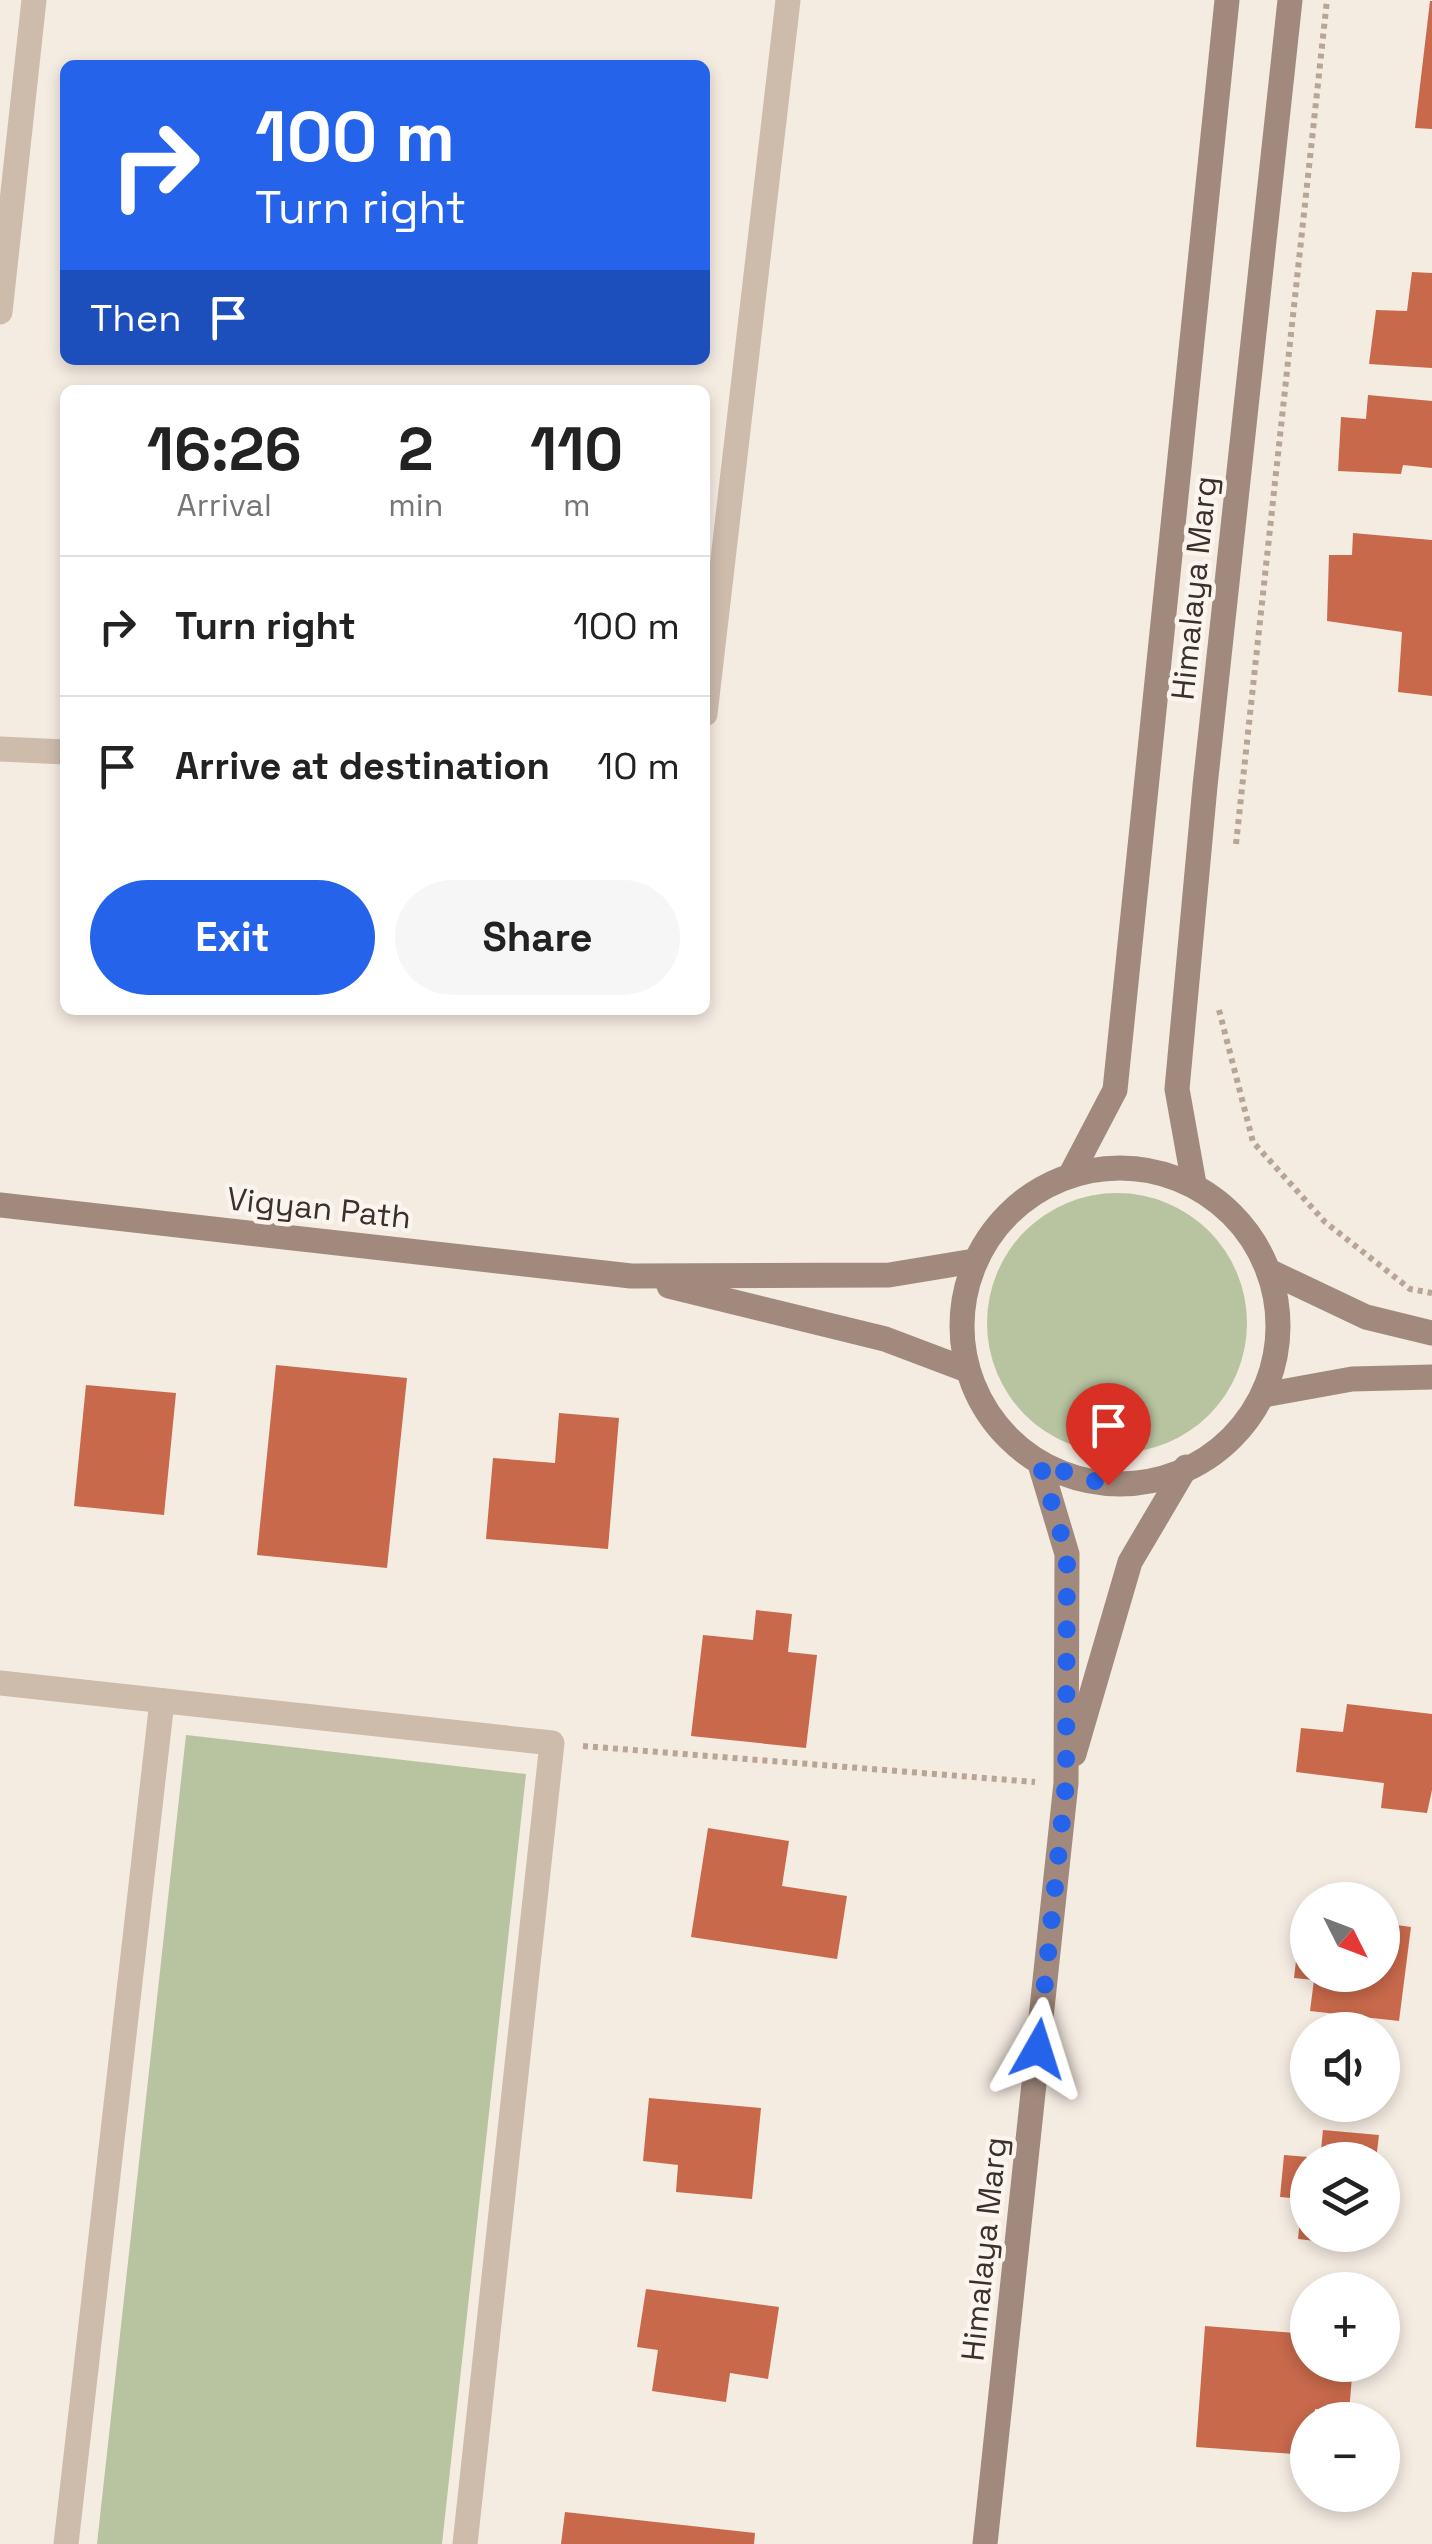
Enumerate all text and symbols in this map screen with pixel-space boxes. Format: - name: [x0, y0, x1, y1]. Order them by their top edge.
- text: 100 m: [255, 92, 455, 181]
- icon: right: [90, 100, 220, 230]
- text: Turn right: [255, 179, 466, 236]
- icon: arrive: [201, 290, 256, 345]
- text: Then: [90, 294, 181, 342]
- text: 16:26: [147, 411, 302, 488]
- text: 2: [398, 411, 434, 488]
- text: 110: [530, 411, 623, 488]
- street label: Himalaya Marg: [1162, 474, 1226, 702]
- text: Arrival: [177, 485, 272, 525]
- text: min: [388, 485, 443, 525]
- text: m: [563, 485, 590, 525]
- icon: right: [90, 599, 145, 654]
- text: Turn right: [175, 602, 356, 650]
- text: 100 m: [573, 602, 680, 650]
- icon: arrive: [90, 739, 145, 794]
- text: Arrive at destination: [175, 742, 550, 790]
- text: 10 m: [597, 742, 680, 790]
- button: Exit: [90, 880, 375, 995]
- button: Share: [395, 880, 680, 995]
- street label: Vigyan Path: [225, 1178, 413, 1238]
- pin: [1066, 1383, 1151, 1486]
- icon: arrive: [1081, 1398, 1136, 1453]
- north arrow: [1290, 1882, 1400, 1992]
- map controls: [1290, 1882, 1400, 2512]
- position arrow: [986, 1997, 1090, 2101]
- button: sound: [1290, 2012, 1400, 2122]
- street label: Himalaya Marg: [952, 2135, 1016, 2363]
- button: layers: [1290, 2142, 1400, 2252]
- button: +: [1290, 2272, 1400, 2382]
- button: −: [1290, 2402, 1400, 2512]

